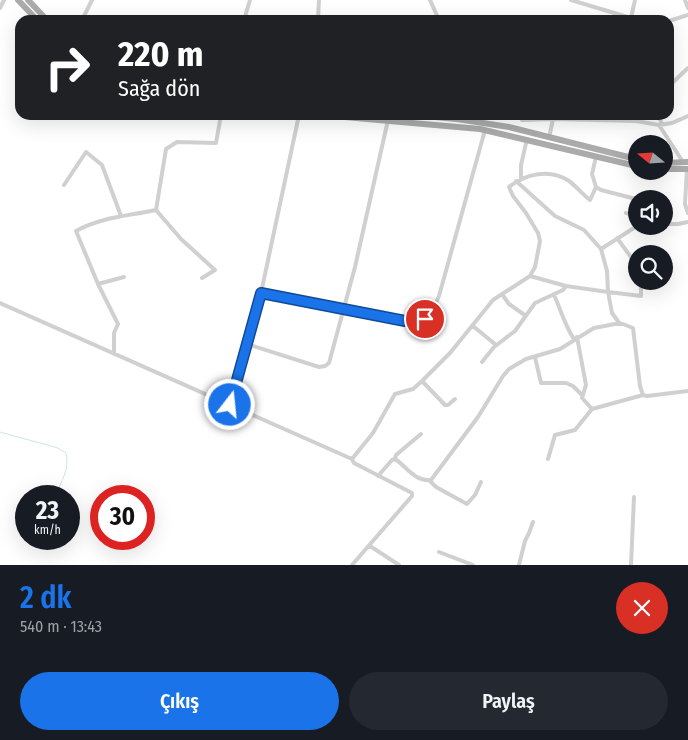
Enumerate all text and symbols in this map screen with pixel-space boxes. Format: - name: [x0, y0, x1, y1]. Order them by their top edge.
- text: 220 m: [118, 33, 204, 75]
- icon: right: [35, 35, 100, 100]
- text: Sağa dön: [118, 75, 200, 102]
- north arrow: [628, 135, 672, 180]
- map controls: [628, 135, 673, 290]
- button: sound: [628, 190, 673, 235]
- button: search: [628, 245, 673, 290]
- pin: [404, 298, 446, 340]
- icon: arrive: [411, 305, 439, 333]
- position arrow: [203, 378, 255, 430]
- speed limit sign: 30: [90, 485, 155, 550]
- text: 23: [36, 496, 59, 526]
- text: km/h: [34, 523, 61, 537]
- text: 2 dk: [20, 580, 71, 616]
- button: close: [616, 582, 668, 634]
- text: 540 m · 13:43: [20, 617, 102, 636]
- button: Çıkış: [20, 672, 339, 730]
- button: Paylaş: [349, 672, 668, 730]

